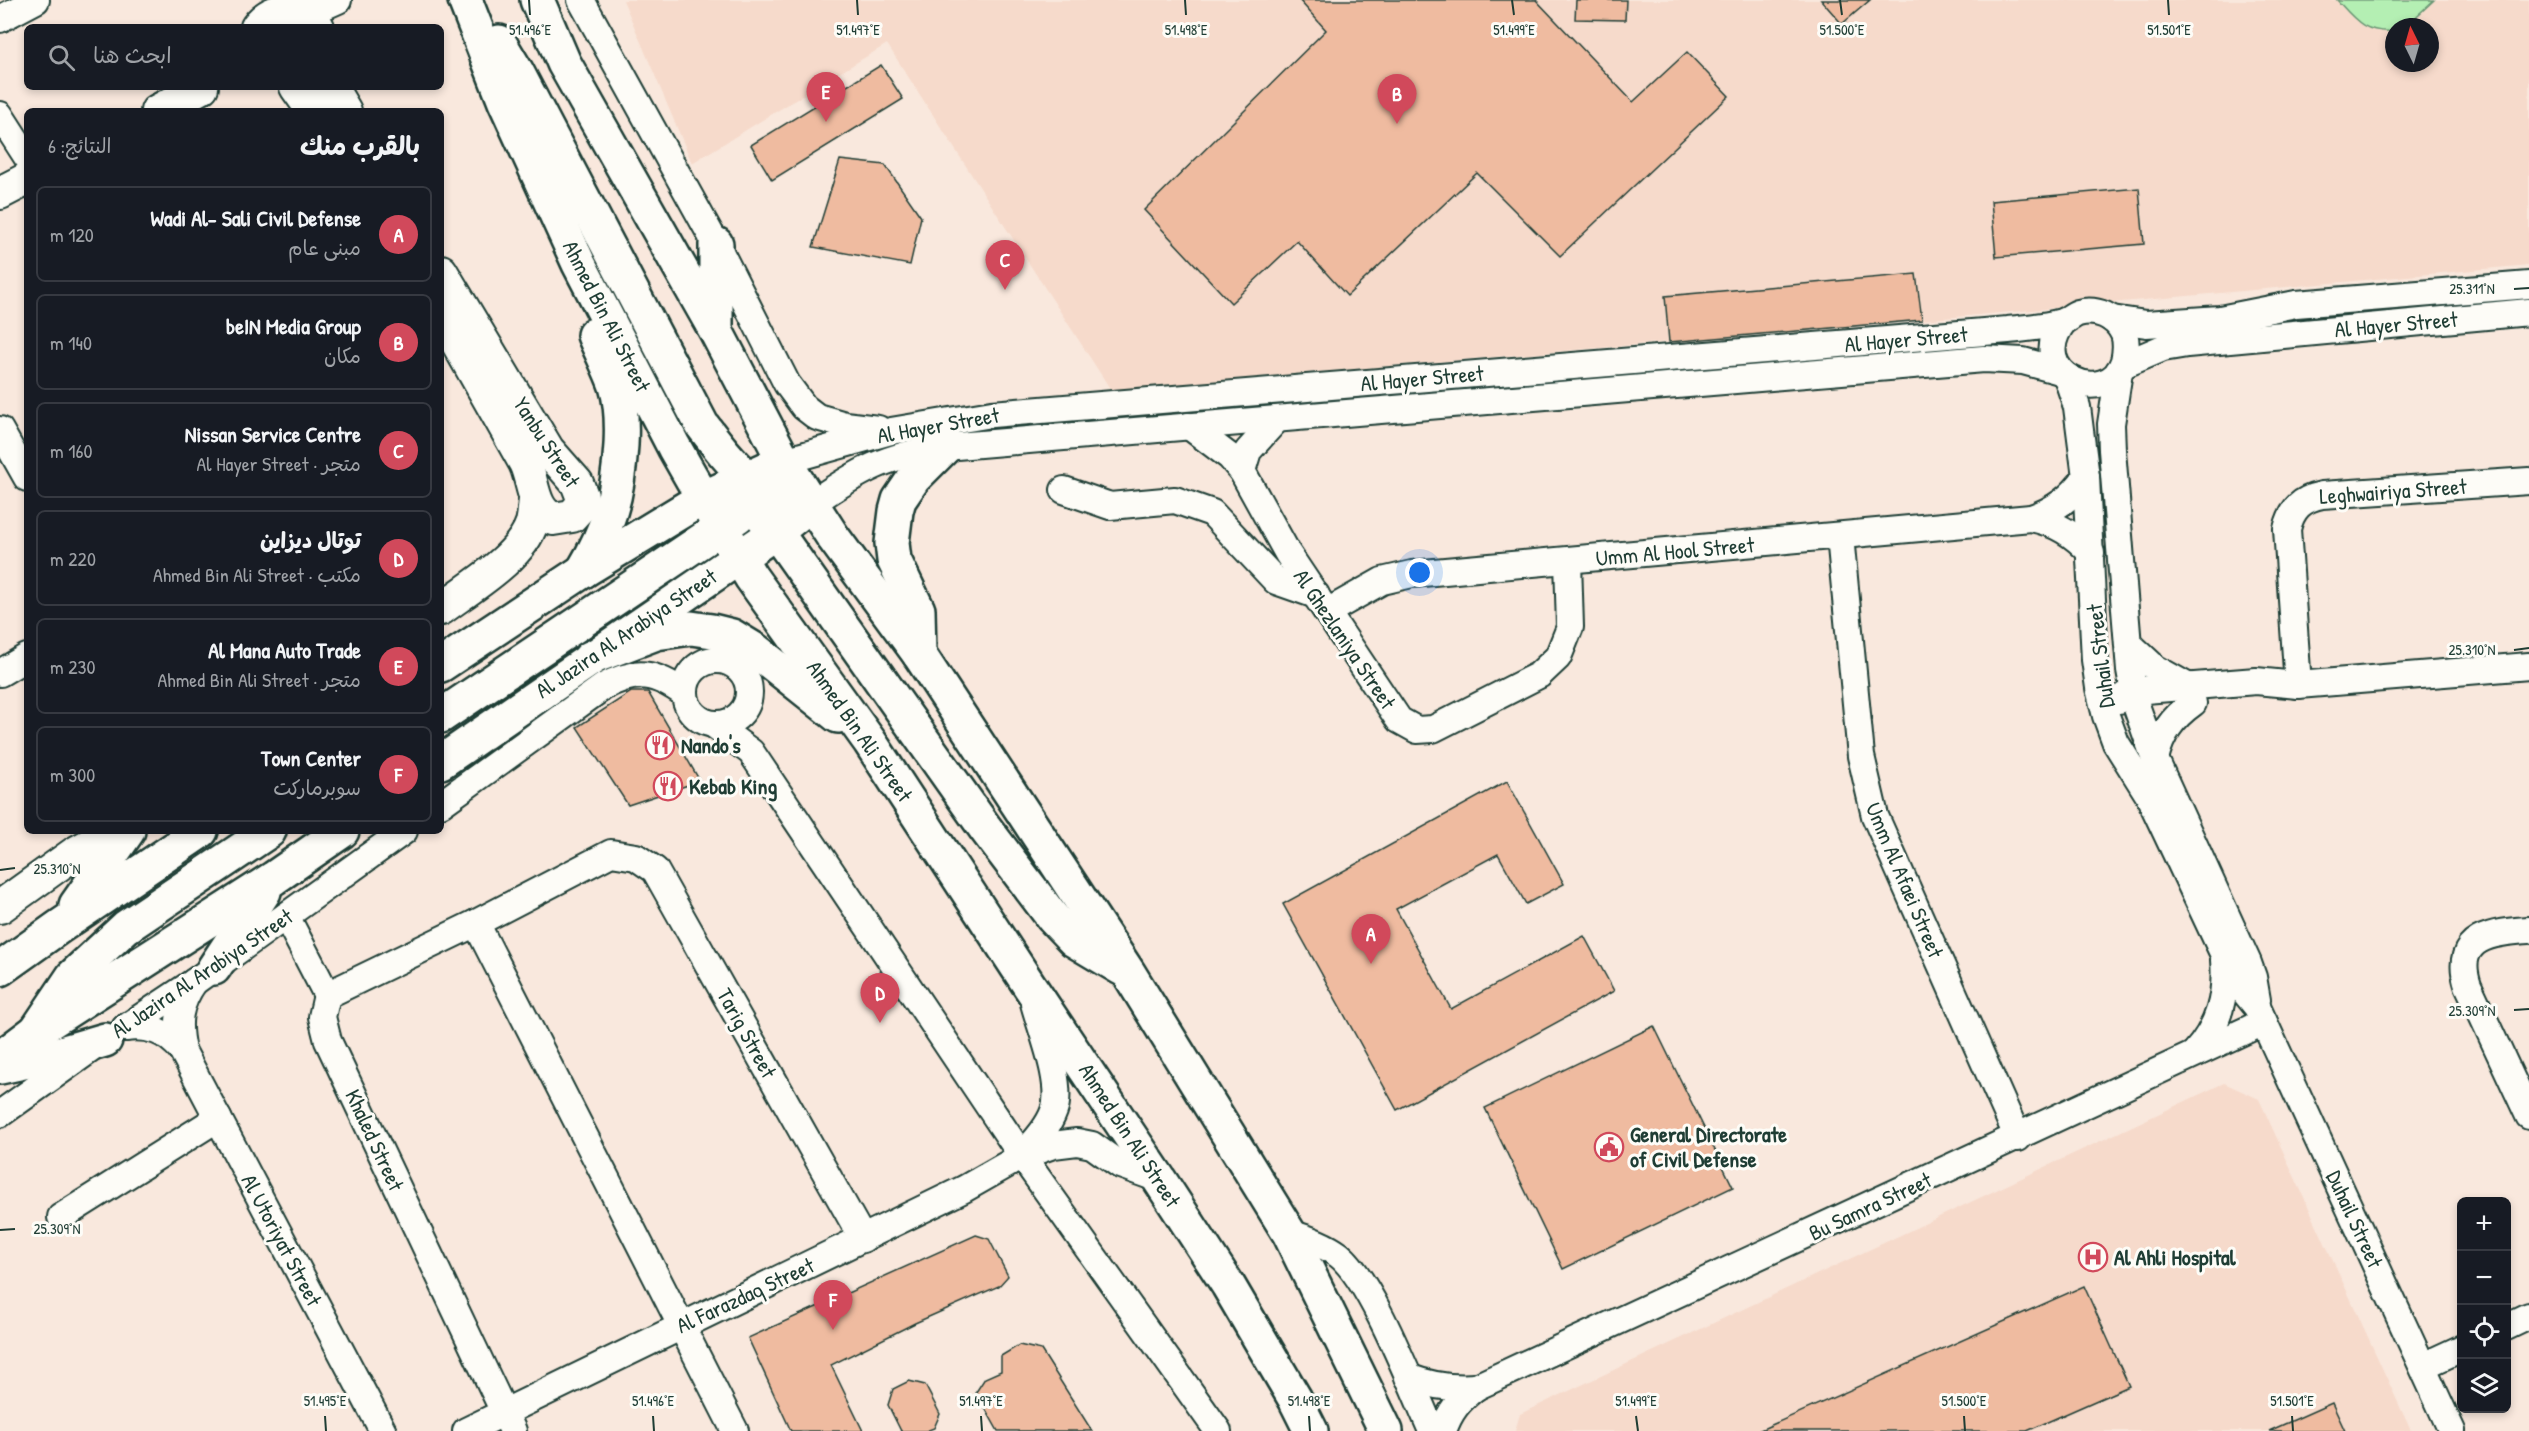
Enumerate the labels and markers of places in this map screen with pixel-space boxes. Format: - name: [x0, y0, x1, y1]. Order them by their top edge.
- pin: E: [806, 72, 846, 122]
- pin: B: [1378, 74, 1416, 124]
- pin: C: [986, 240, 1024, 290]
- restaurant icon: Nando's: [644, 729, 676, 761]
- place label: Nando's: [681, 730, 741, 760]
- restaurant icon: Kebab King: [652, 770, 684, 802]
- place label: Kebab King: [689, 771, 777, 802]
- pin: A: [1352, 914, 1390, 964]
- pin: D: [860, 974, 900, 1023]
- place label: General Directorate of Civil Defense: [1630, 1119, 1787, 1174]
- public building icon: General Directorate of Civil Defense: [1593, 1131, 1625, 1163]
- hospital icon: Al Ahli Hospital: [2077, 1241, 2109, 1273]
- place label: Al Ahli Hospital: [2114, 1242, 2237, 1273]
- pin: F: [814, 1280, 852, 1330]

